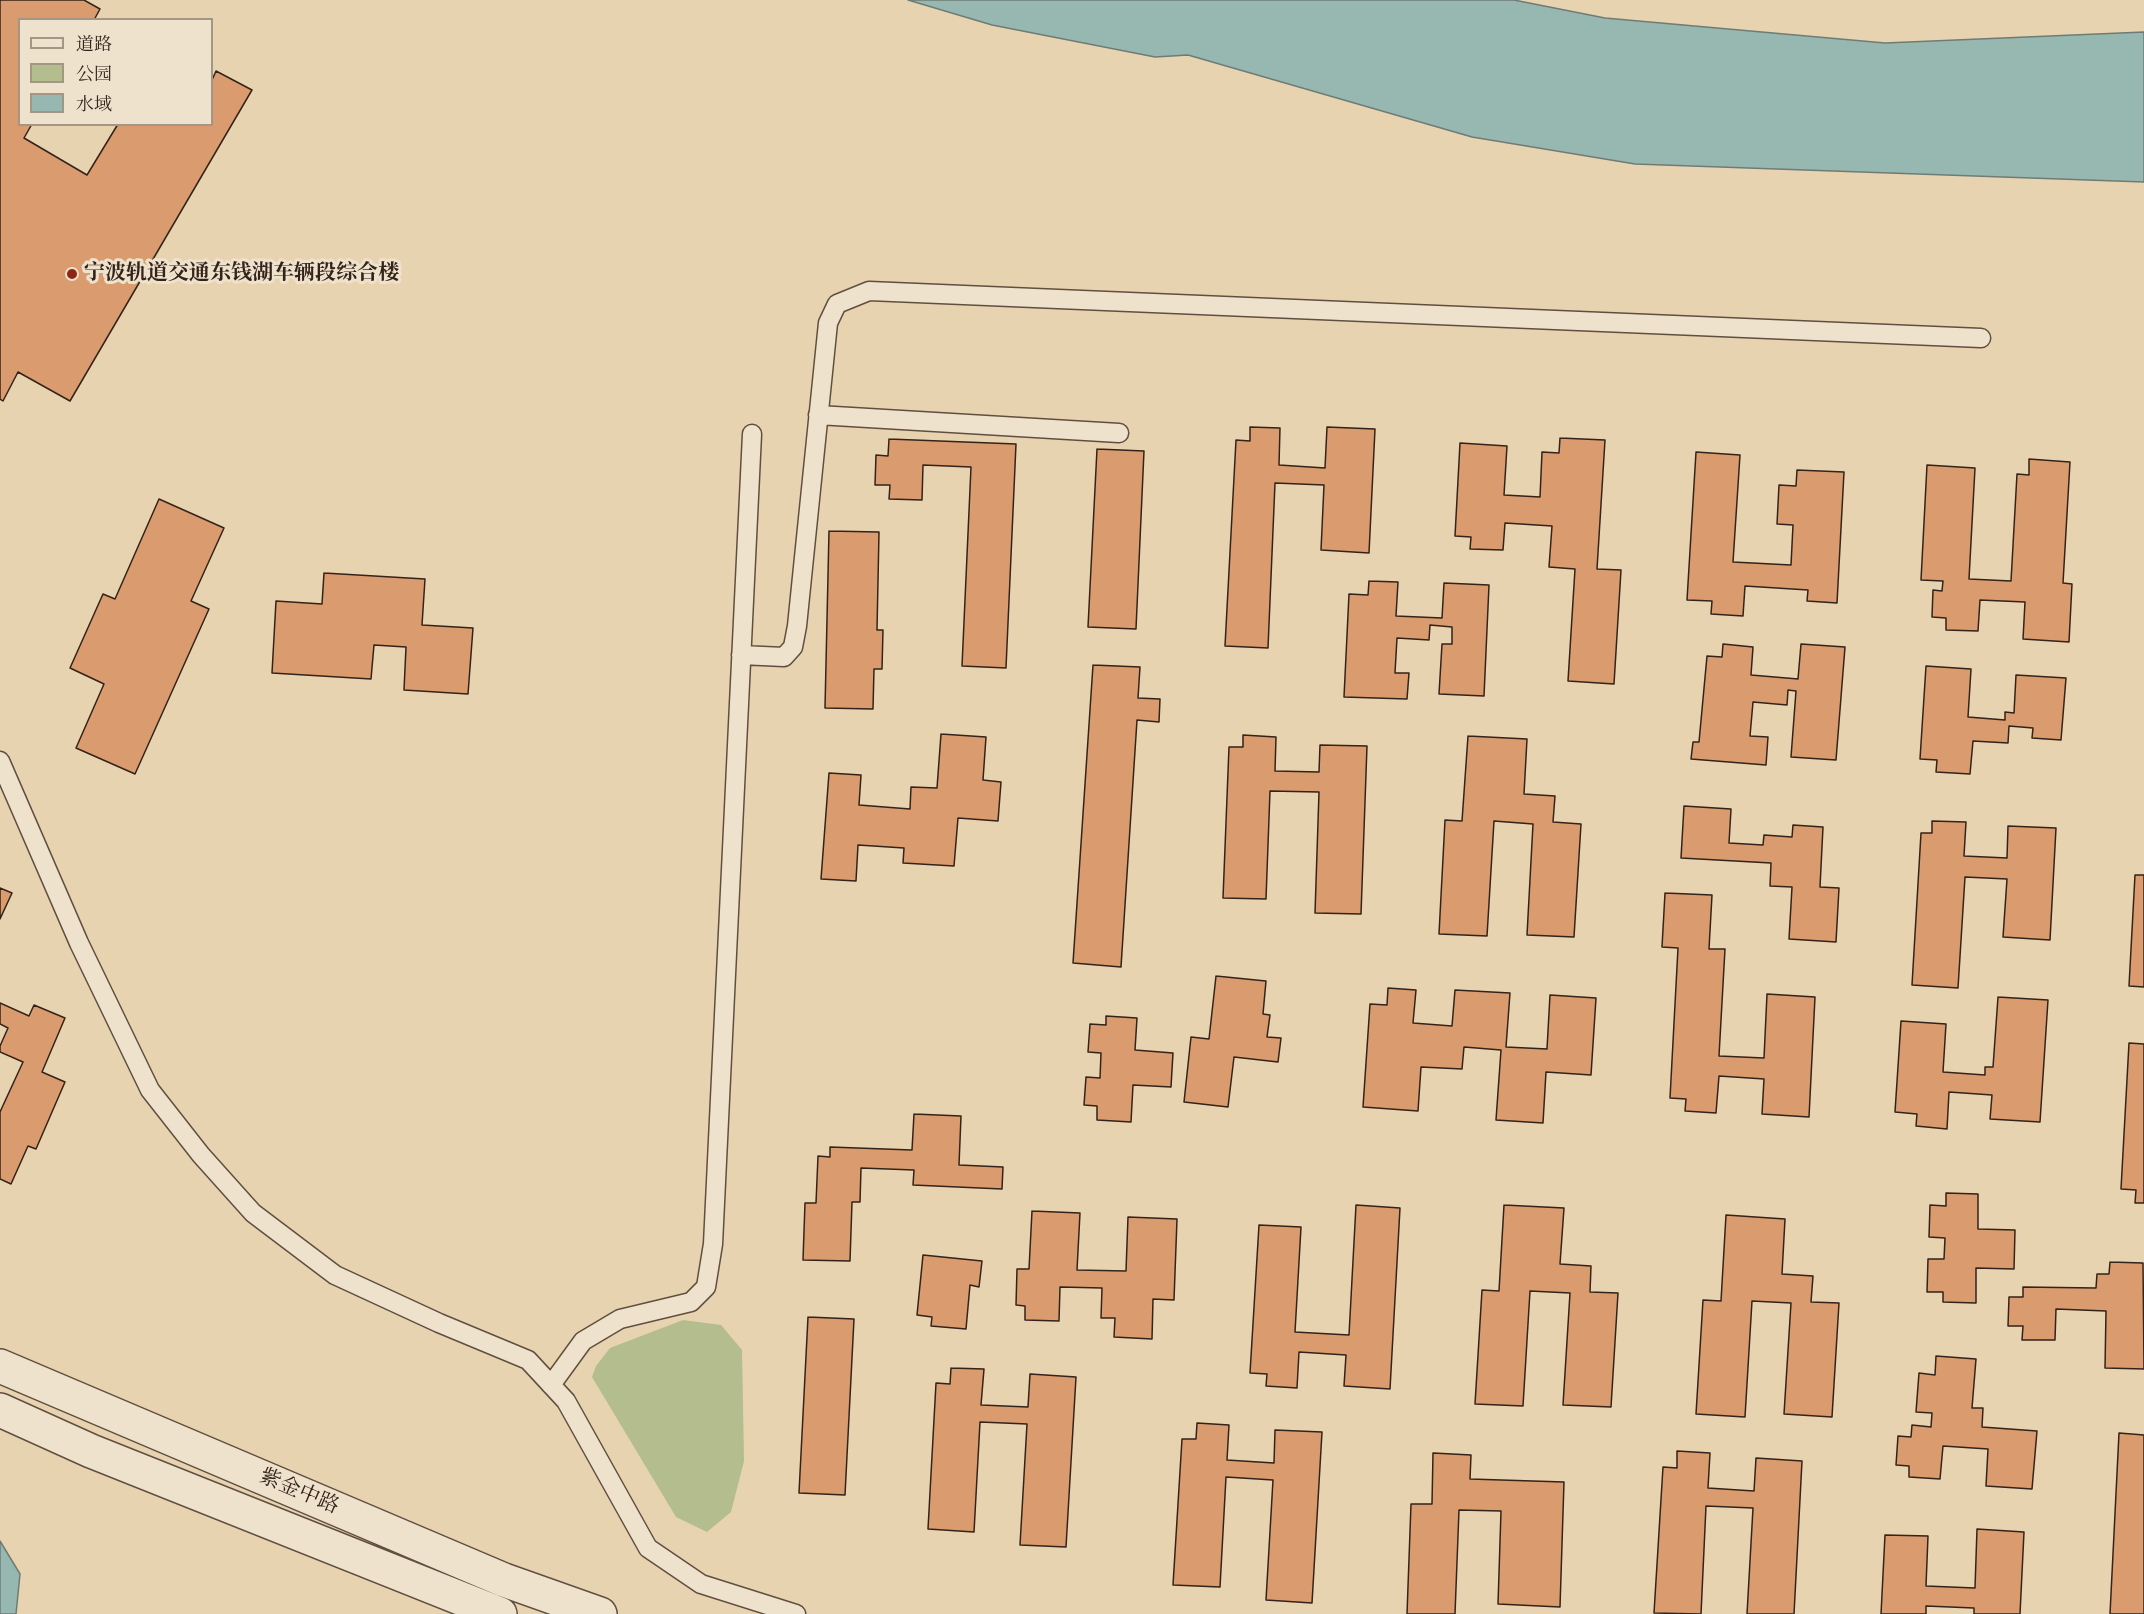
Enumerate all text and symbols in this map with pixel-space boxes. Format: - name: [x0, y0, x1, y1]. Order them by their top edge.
- legend: [18, 18, 213, 126]
- text: 道路: [76, 30, 112, 57]
- text: 公园: [76, 60, 112, 87]
- text: 水域: [76, 90, 112, 117]
- place label: 宁波轨道交通东钱湖车辆段综合楼: [84, 261, 399, 287]
- marker: 宁波轨道交通东钱湖车辆段综合楼: [65, 267, 79, 281]
- street label: 紫金中路: [255, 1464, 343, 1520]

